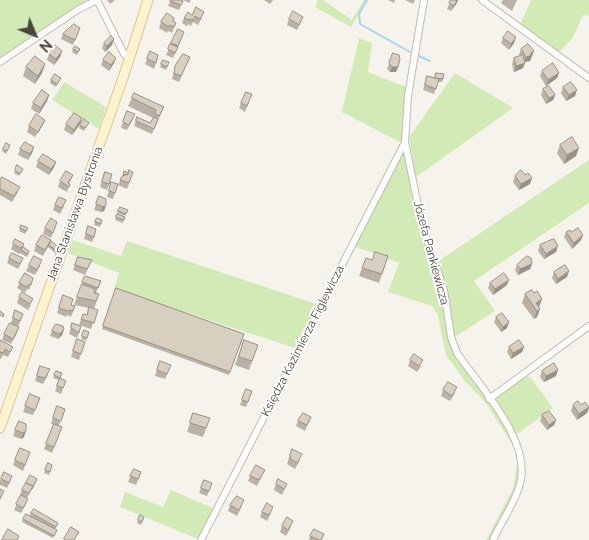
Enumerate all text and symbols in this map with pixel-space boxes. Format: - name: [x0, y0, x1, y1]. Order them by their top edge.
- north arrow: [10, 10, 60, 60]
- text: N: [36, 36, 55, 55]
- street label: Jana Stanisława Bystronia: [44, 145, 106, 283]
- street label: Józefa Pankiewicza: [410, 199, 452, 307]
- street label: Księdza Kazimierza Figlewicza: [258, 263, 348, 419]

